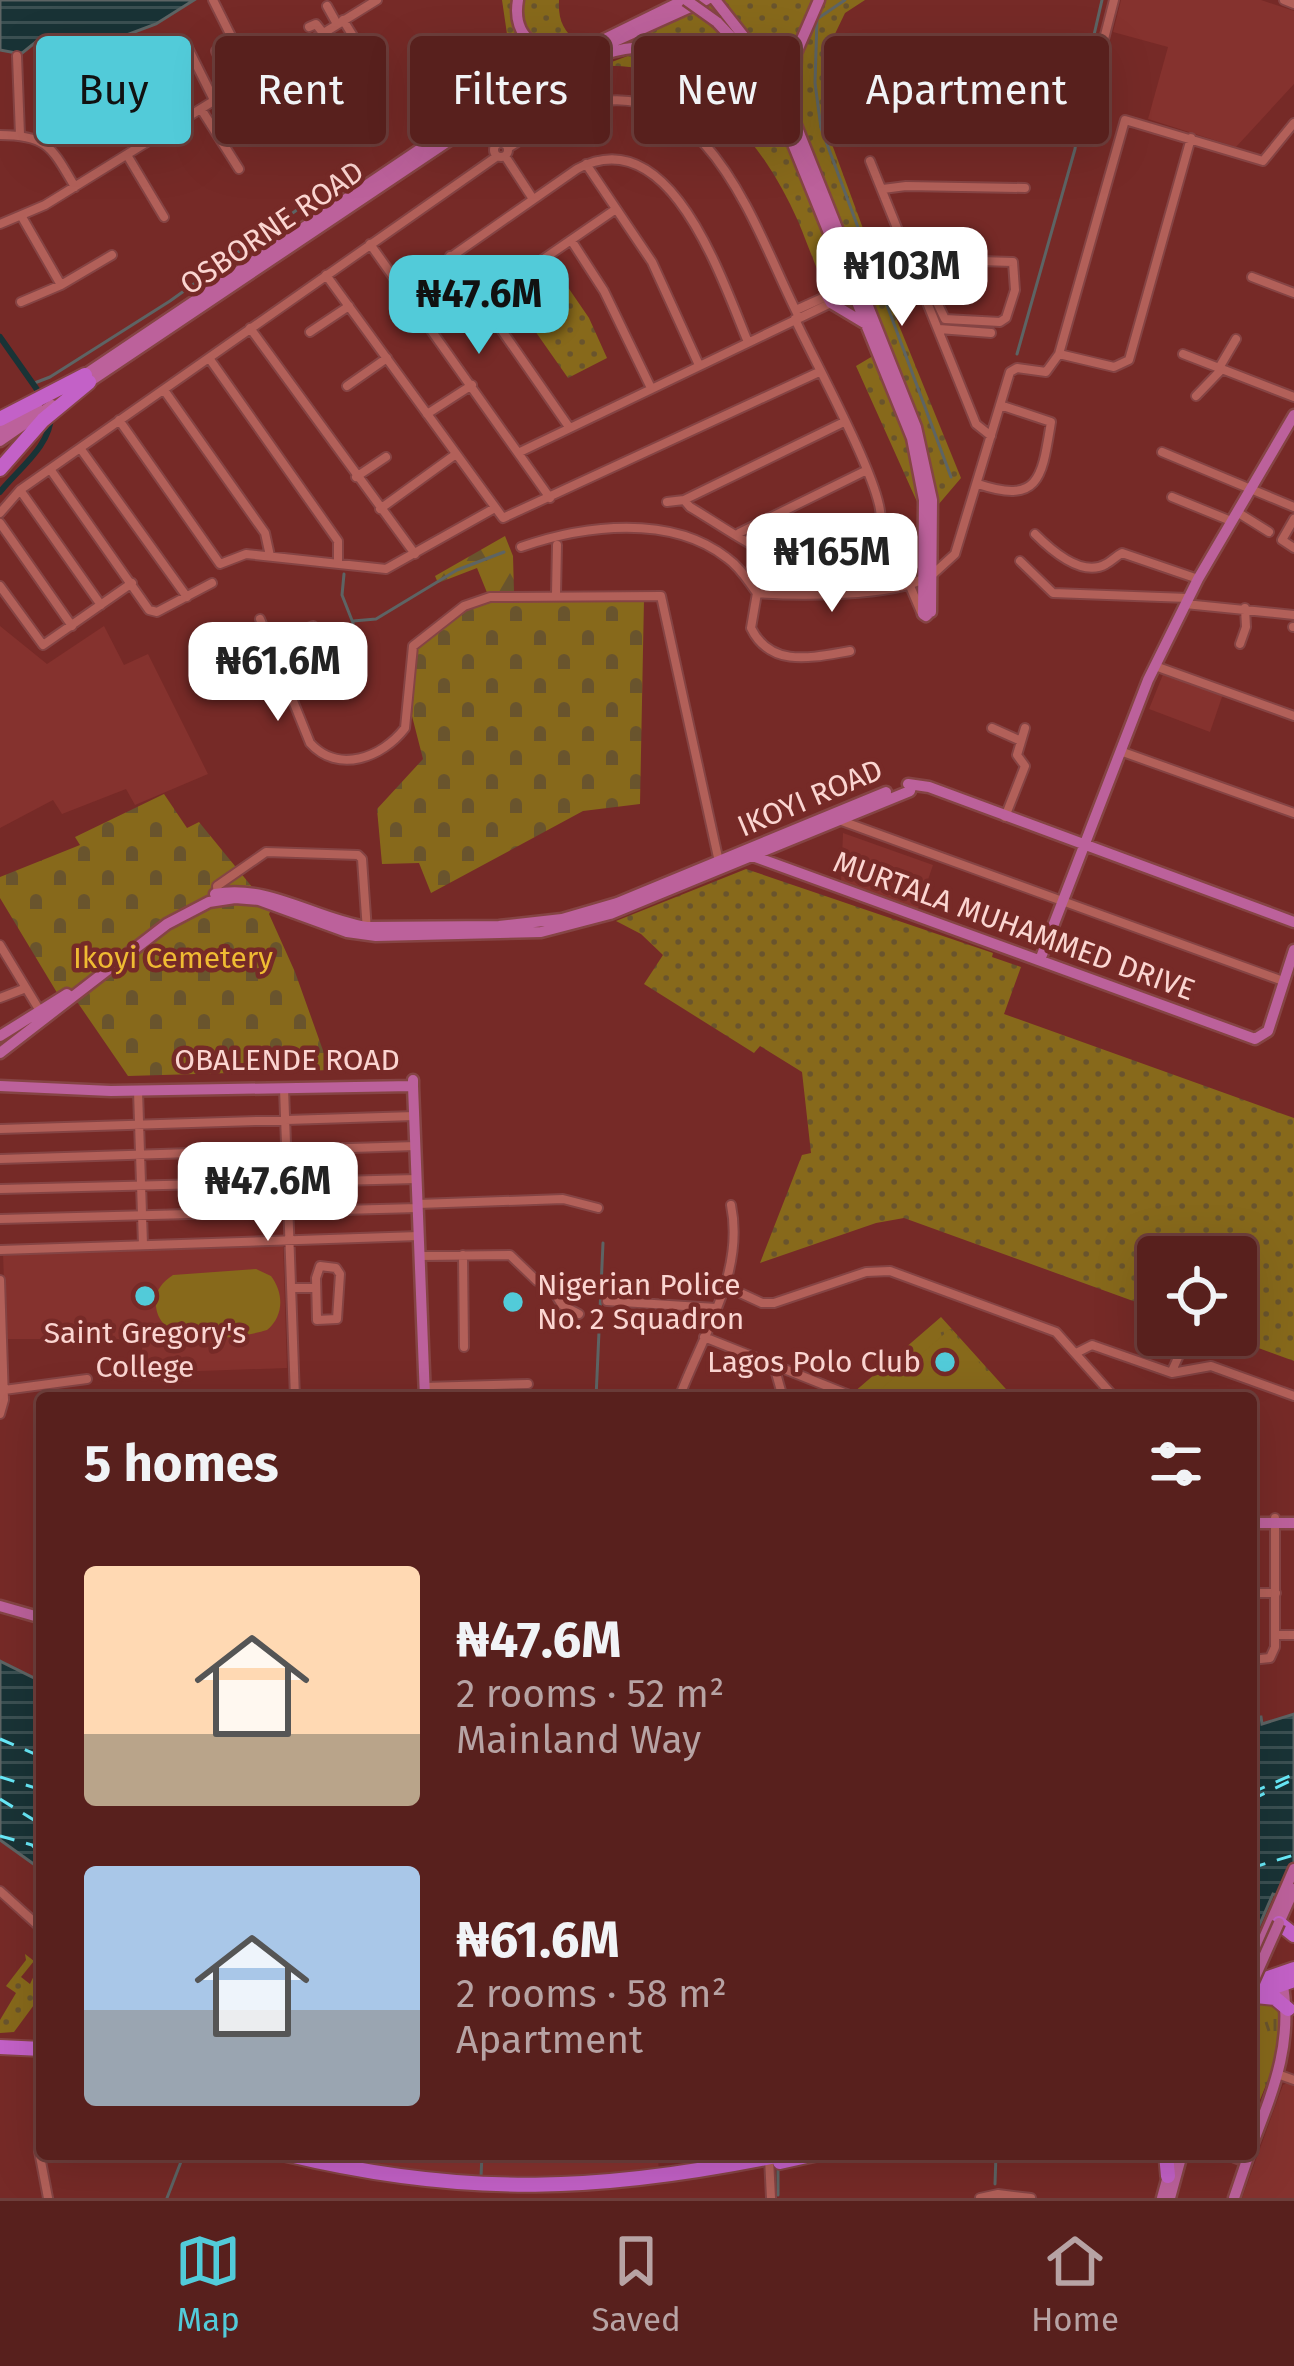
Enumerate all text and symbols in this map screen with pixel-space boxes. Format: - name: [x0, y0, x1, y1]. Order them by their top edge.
- chip: Buy: [36, 36, 191, 144]
- chip: Rent: [215, 36, 386, 144]
- chip: Filters: [410, 36, 610, 144]
- chip: New: [634, 36, 800, 144]
- chip: Apartment: [824, 36, 1109, 144]
- street label: OSBORNE ROAD: [173, 153, 371, 303]
- pin: ₦103M: [818, 227, 986, 329]
- text: ₦103M: [843, 243, 961, 289]
- pin: ₦47.6M: [381, 255, 577, 357]
- text: ₦47.6M: [416, 271, 542, 317]
- pin: ₦165M: [748, 513, 916, 615]
- text: ₦165M: [773, 529, 891, 575]
- pin: ₦61.6M: [180, 622, 376, 724]
- text: ₦61.6M: [215, 638, 341, 684]
- street label: IKOYI ROAD: [732, 751, 888, 845]
- street label: MURTALA MUHAMMED DRIVE: [828, 844, 1200, 1008]
- park label: Ikoyi Cemetery: [73, 940, 273, 976]
- street label: OBALENDE ROAD: [174, 1042, 400, 1078]
- pin: ₦47.6M: [170, 1142, 366, 1244]
- text: ₦47.6M: [205, 1158, 331, 1204]
- map controls: [1137, 1236, 1257, 1356]
- button: locate: [1137, 1236, 1257, 1356]
- place label: Nigerian Police No. 2 Squadron: [537, 1267, 744, 1337]
- marker: Saint Gregory's College: [132, 1283, 158, 1309]
- marker: Nigerian Police No. 2 Squadron: [500, 1289, 526, 1315]
- place label: Saint Gregory's College: [44, 1315, 246, 1385]
- place label: Lagos Polo Club: [707, 1344, 921, 1380]
- marker: Lagos Polo Club: [932, 1349, 958, 1375]
- icon: filters: [1143, 1431, 1209, 1497]
- text: 5 homes: [84, 1433, 279, 1495]
- text: ₦47.6M: [456, 1609, 621, 1671]
- icon: home: [180, 1614, 324, 1758]
- text: 2 rooms · 52 m²: [456, 1671, 724, 1717]
- text: Mainland Way: [456, 1717, 701, 1763]
- text: ₦61.6M: [456, 1909, 620, 1971]
- icon: home: [180, 1914, 324, 2058]
- text: 2 rooms · 58 m²: [456, 1971, 727, 2017]
- text: Apartment: [456, 2017, 643, 2063]
- tab: Map: [175, 2228, 241, 2340]
- tab: Saved: [591, 2228, 681, 2340]
- tab: Home: [1031, 2228, 1119, 2340]

